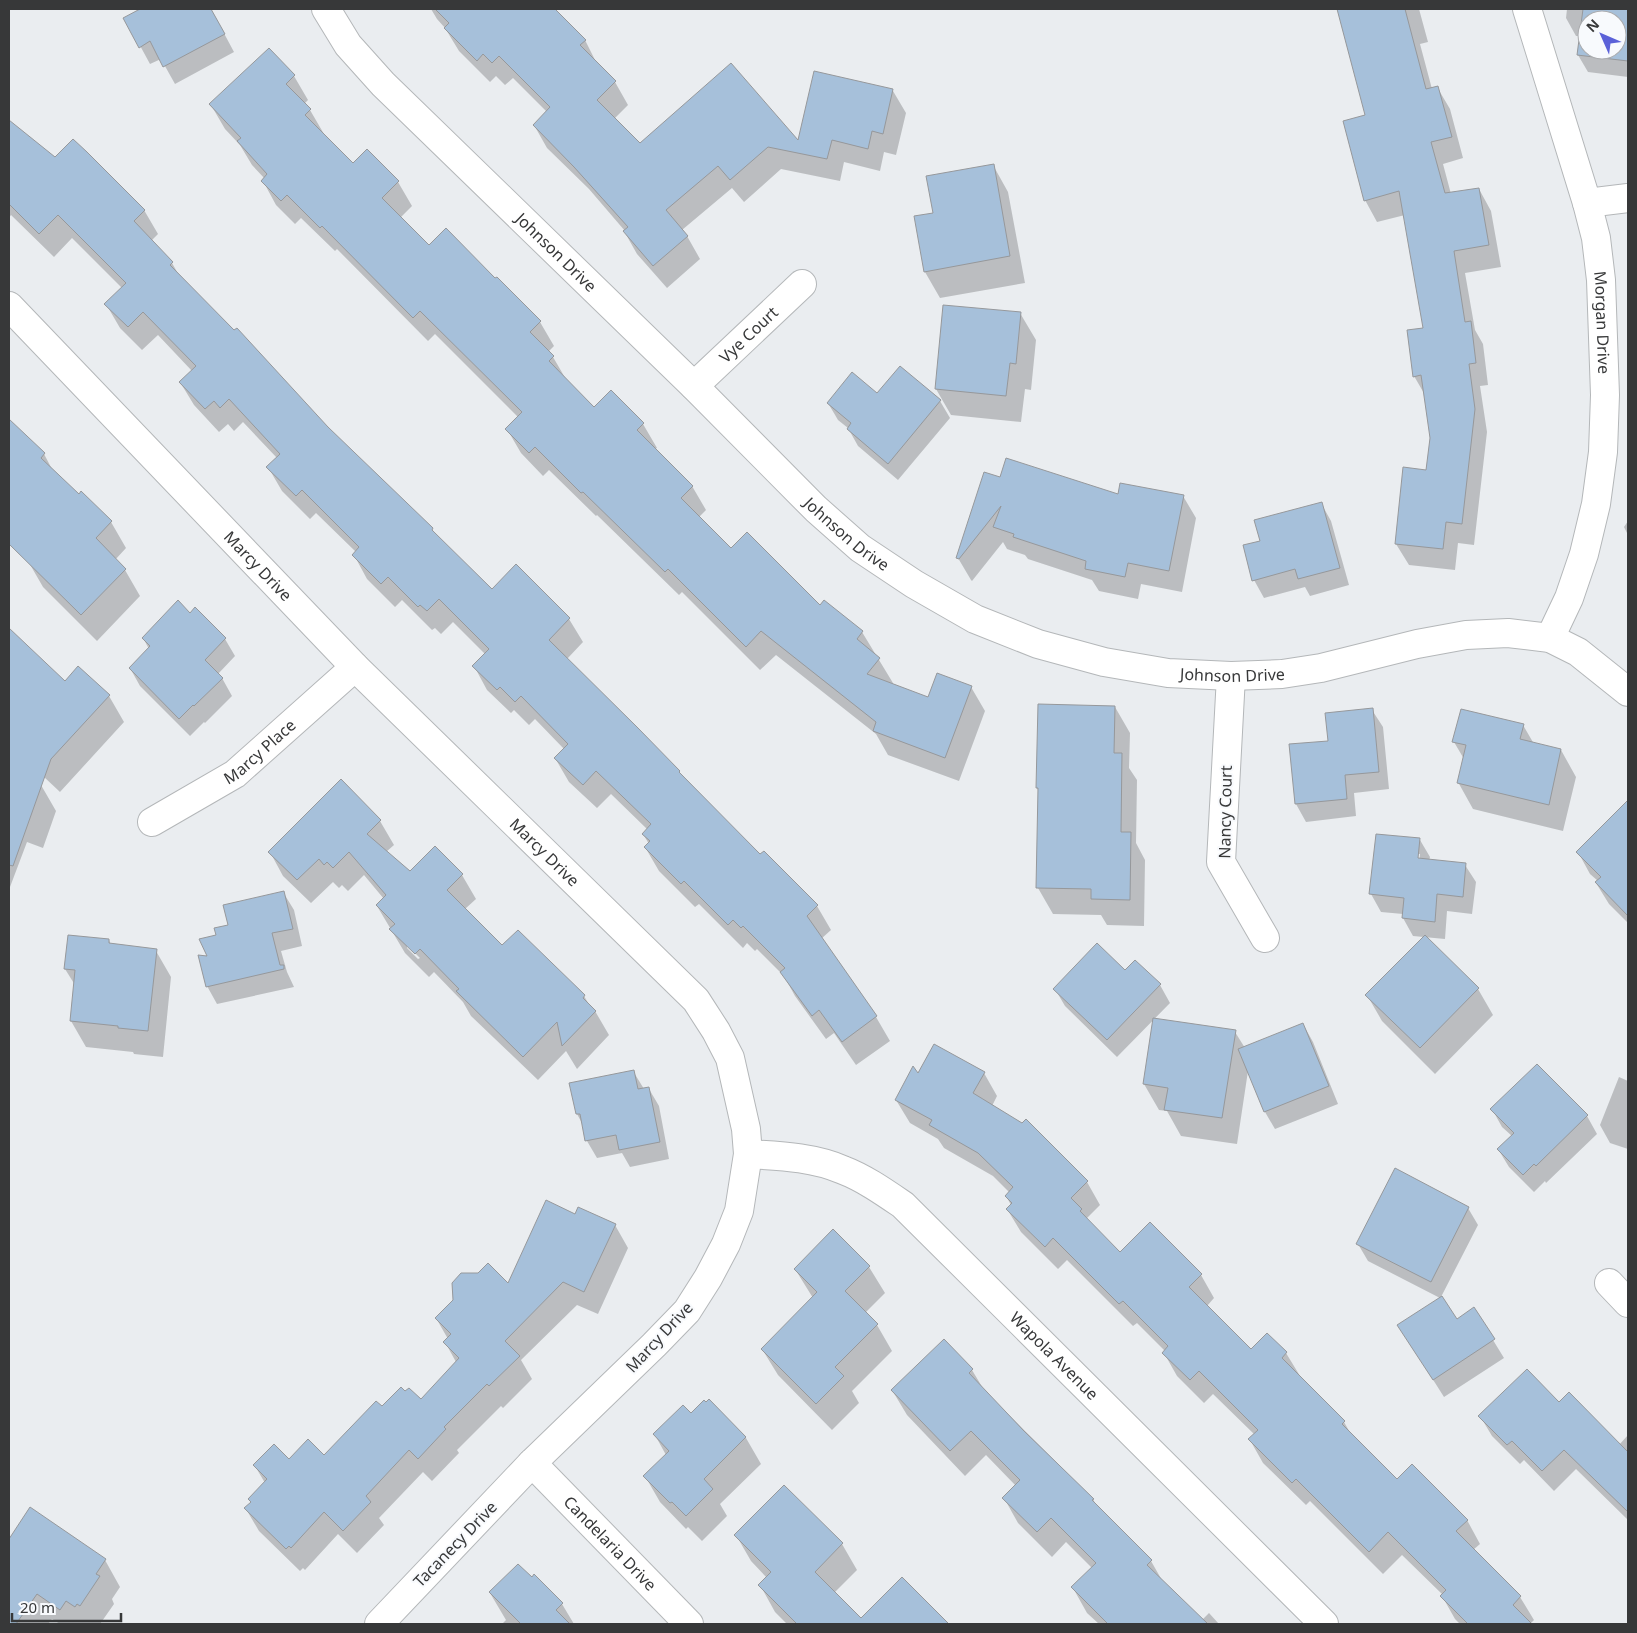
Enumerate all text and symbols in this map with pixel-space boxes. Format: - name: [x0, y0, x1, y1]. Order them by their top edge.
- north arrow: [1577, 10, 1627, 60]
- text: N: [1582, 15, 1603, 36]
- street label: Johnson Drive: [509, 206, 601, 297]
- street label: Morgan Drive: [1589, 270, 1615, 374]
- street label: Vye Court: [714, 301, 783, 368]
- street label: Johnson Drive: [798, 491, 894, 576]
- street label: Marcy Drive: [219, 526, 297, 606]
- street label: Johnson Drive: [1178, 662, 1285, 687]
- street label: Marcy Place: [219, 714, 300, 789]
- street label: Nancy Court: [1213, 765, 1237, 859]
- street label: Marcy Drive: [505, 813, 584, 891]
- street label: Marcy Drive: [620, 1297, 698, 1377]
- street label: Wapola Avenue: [1005, 1307, 1103, 1405]
- street label: Candelaria Drive: [559, 1491, 662, 1595]
- street label: Tacanecy Drive: [408, 1496, 502, 1592]
- scale bar: [12, 1590, 121, 1622]
- text: 20 m: [20, 1597, 55, 1617]

